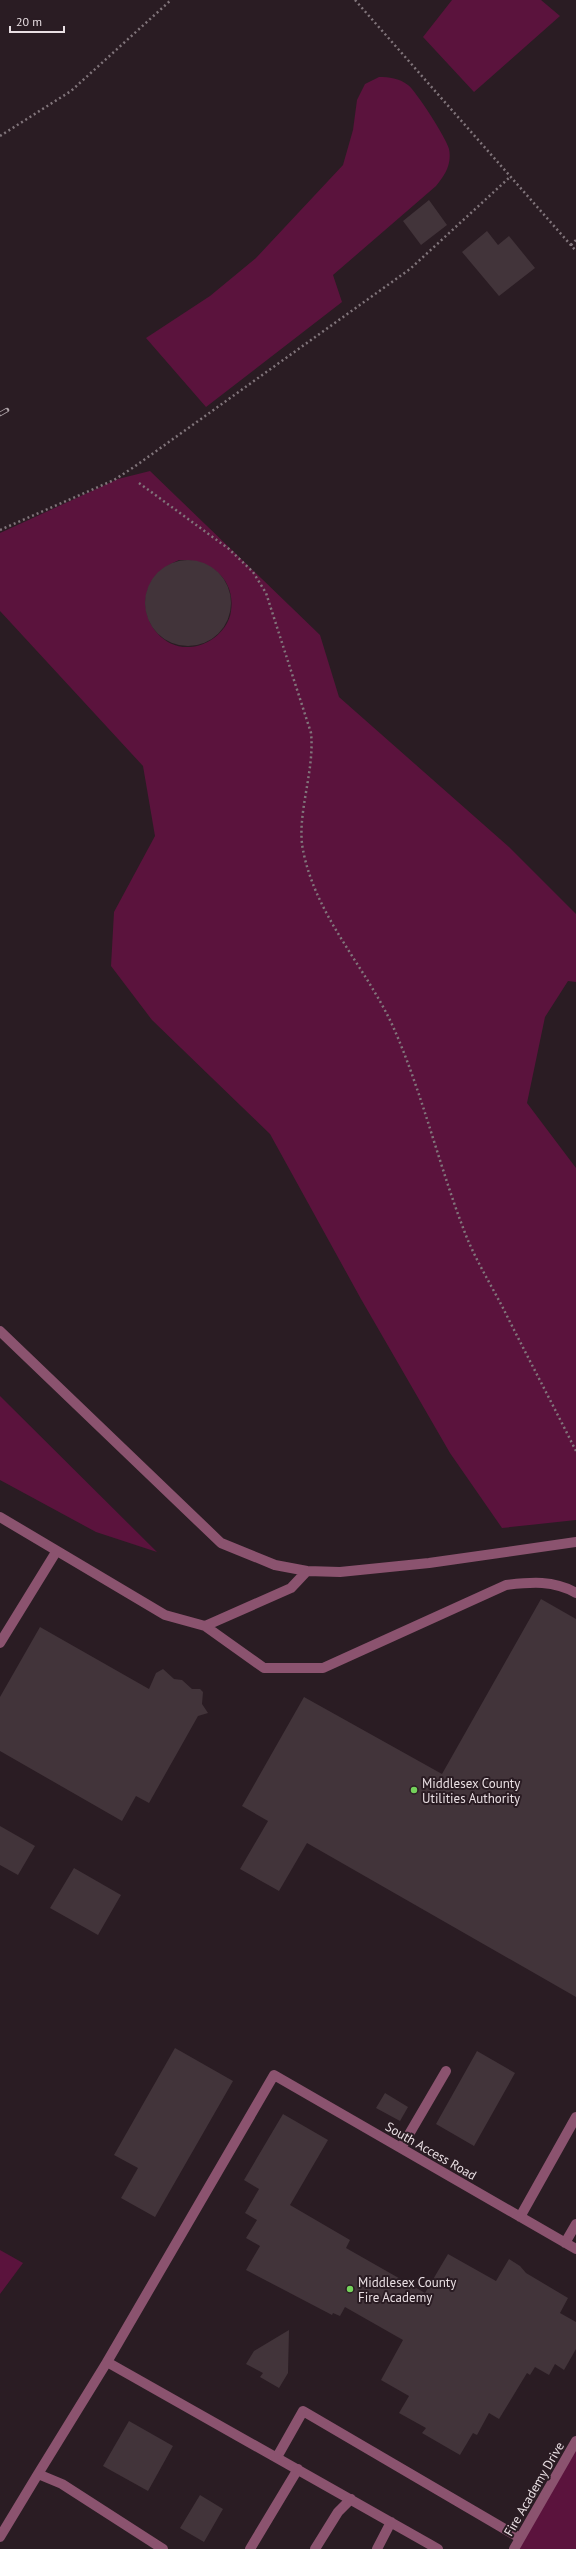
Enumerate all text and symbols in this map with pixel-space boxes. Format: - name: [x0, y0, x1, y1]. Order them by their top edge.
- scale bar: [10, 8, 64, 34]
- text: 20 m: [16, 14, 42, 29]
- place label: Middlesex County Utilities Authority: [422, 1775, 520, 1807]
- marker: Middlesex County Utilities Authority: [409, 1785, 419, 1795]
- street label: South Access Road: [382, 2118, 480, 2184]
- place label: Middlesex County Fire Academy: [358, 2274, 456, 2306]
- marker: Middlesex County Fire Academy: [345, 2284, 355, 2294]
- street label: Fire Academy Drive: [500, 2439, 568, 2539]

